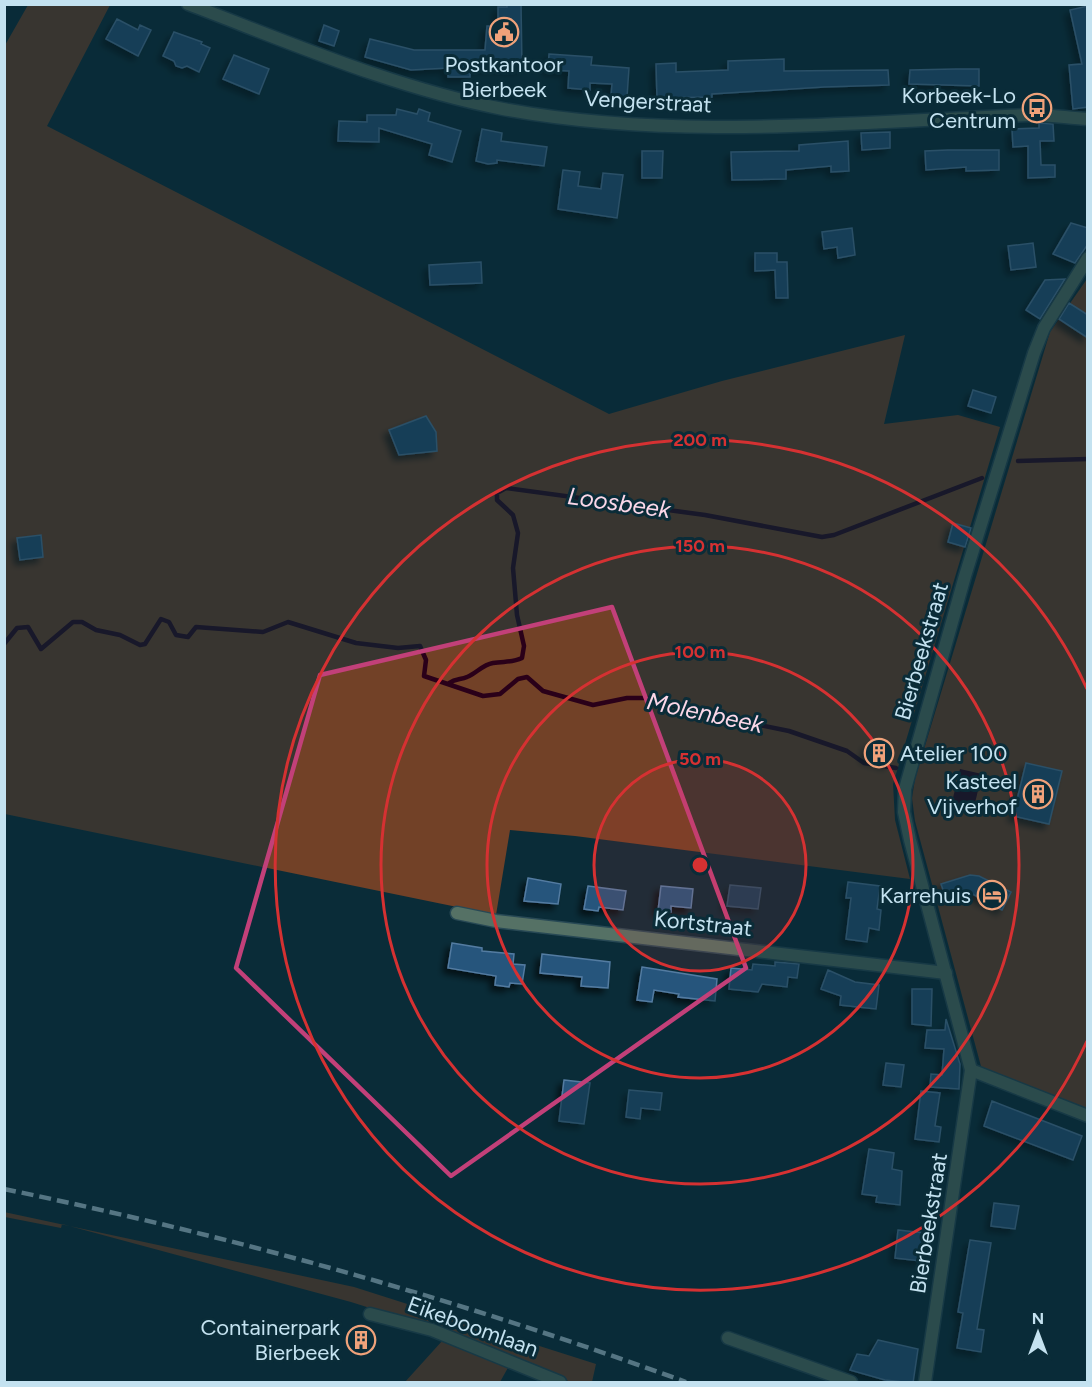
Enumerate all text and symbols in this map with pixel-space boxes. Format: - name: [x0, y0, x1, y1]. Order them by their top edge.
- public building icon: Postkantoor Bierbeek: [488, 16, 520, 48]
- place label: Postkantoor Bierbeek: [445, 51, 564, 103]
- place label: Korbeek-Lo Centrum: [902, 82, 1016, 134]
- street label: Vengerstraat: [583, 85, 712, 118]
- bus stop icon: Korbeek-Lo Centrum: [1021, 92, 1053, 124]
- text: 200 m: [673, 429, 727, 451]
- water label: Loosbeek: [566, 481, 674, 524]
- text: 150 m: [675, 535, 725, 557]
- street label: Bierbeekstraat: [889, 579, 954, 723]
- text: 100 m: [675, 641, 725, 663]
- water label: Molenbeek: [644, 686, 767, 739]
- building icon: Atelier 100: [863, 737, 895, 769]
- place label: Atelier 100: [900, 740, 1007, 767]
- text: 50 m: [679, 748, 721, 770]
- place label: Kasteel Vijverhof: [927, 768, 1018, 820]
- building icon: Kasteel Vijverhof: [1022, 778, 1054, 810]
- centre of rings: [690, 855, 710, 875]
- hotel icon: Karrehuis: [976, 879, 1008, 911]
- place label: Karrehuis: [880, 882, 971, 909]
- street label: Kortstraat: [653, 905, 753, 942]
- street label: Bierbeekstraat: [904, 1151, 953, 1295]
- street label: Eikeboomlaan: [404, 1290, 542, 1363]
- north arrow: [1008, 1303, 1068, 1363]
- text: N: [1032, 1309, 1044, 1328]
- place label: Containerpark Bierbeek: [200, 1314, 340, 1366]
- building icon: Containerpark Bierbeek: [345, 1324, 377, 1356]

